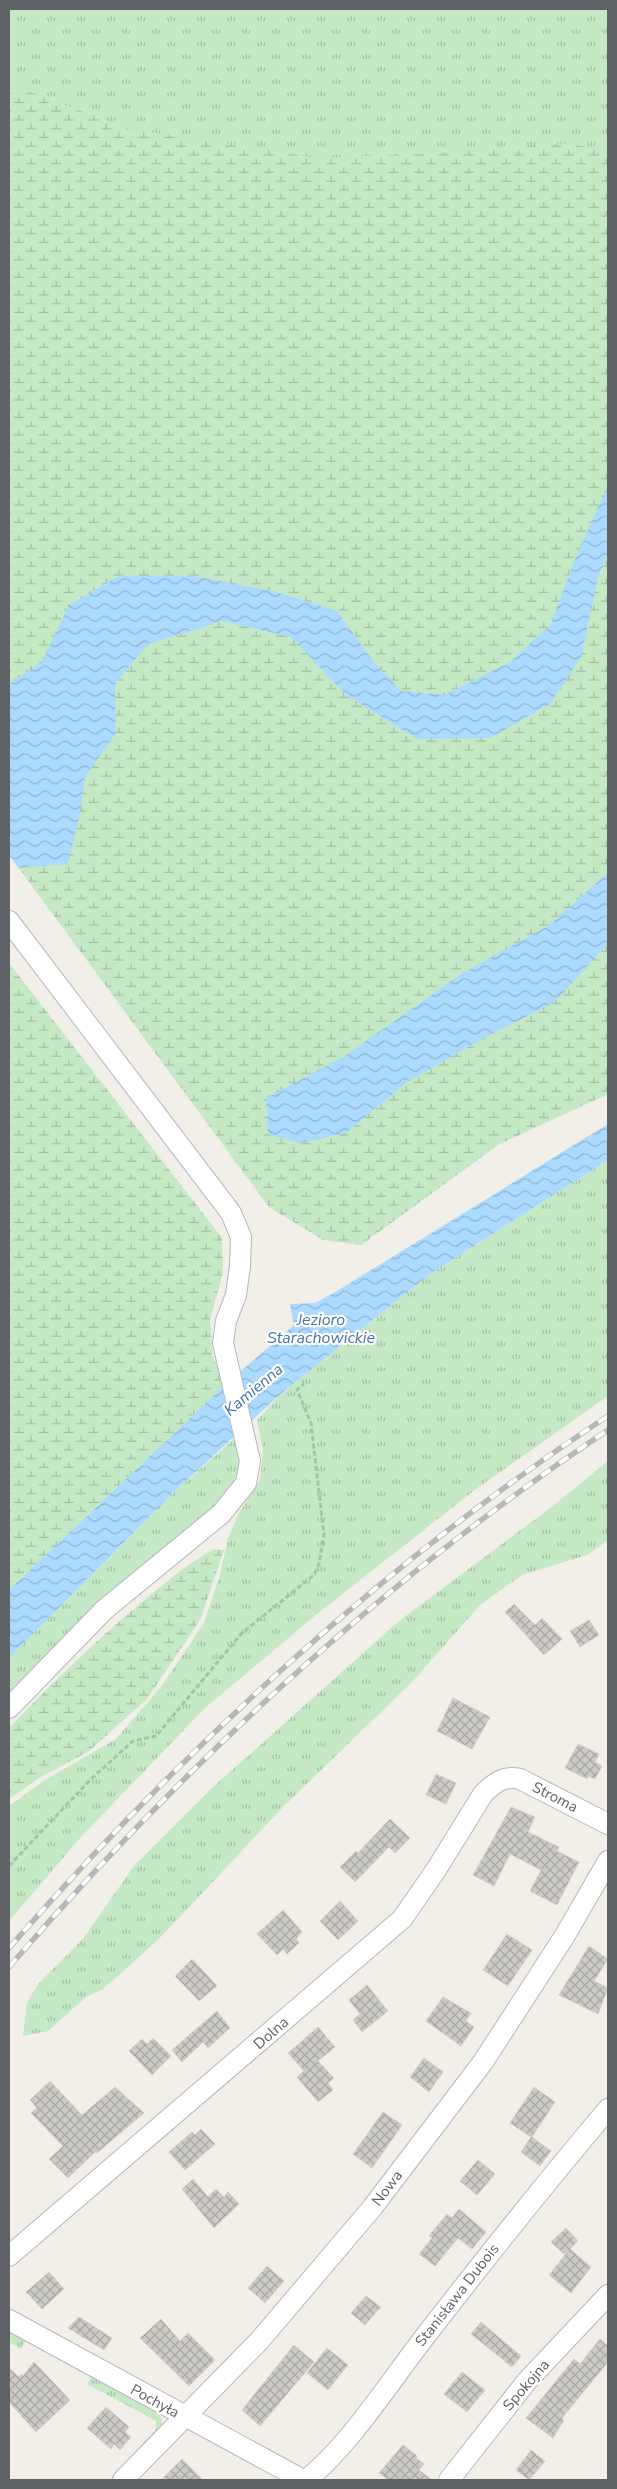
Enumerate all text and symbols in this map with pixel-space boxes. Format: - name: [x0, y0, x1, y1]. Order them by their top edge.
- water label: Jezioro Starachowickie: [267, 1309, 376, 1349]
- water label: Kamienna: [219, 1359, 288, 1421]
- street label: Stroma: [529, 1777, 581, 1817]
- street label: Dolna: [249, 2012, 293, 2054]
- street label: Nowa: [367, 2166, 407, 2210]
- street label: Stanisława Dubois: [410, 2239, 504, 2351]
- street label: Spokojna: [498, 2355, 554, 2415]
- street label: Pochyła: [127, 2379, 183, 2423]

